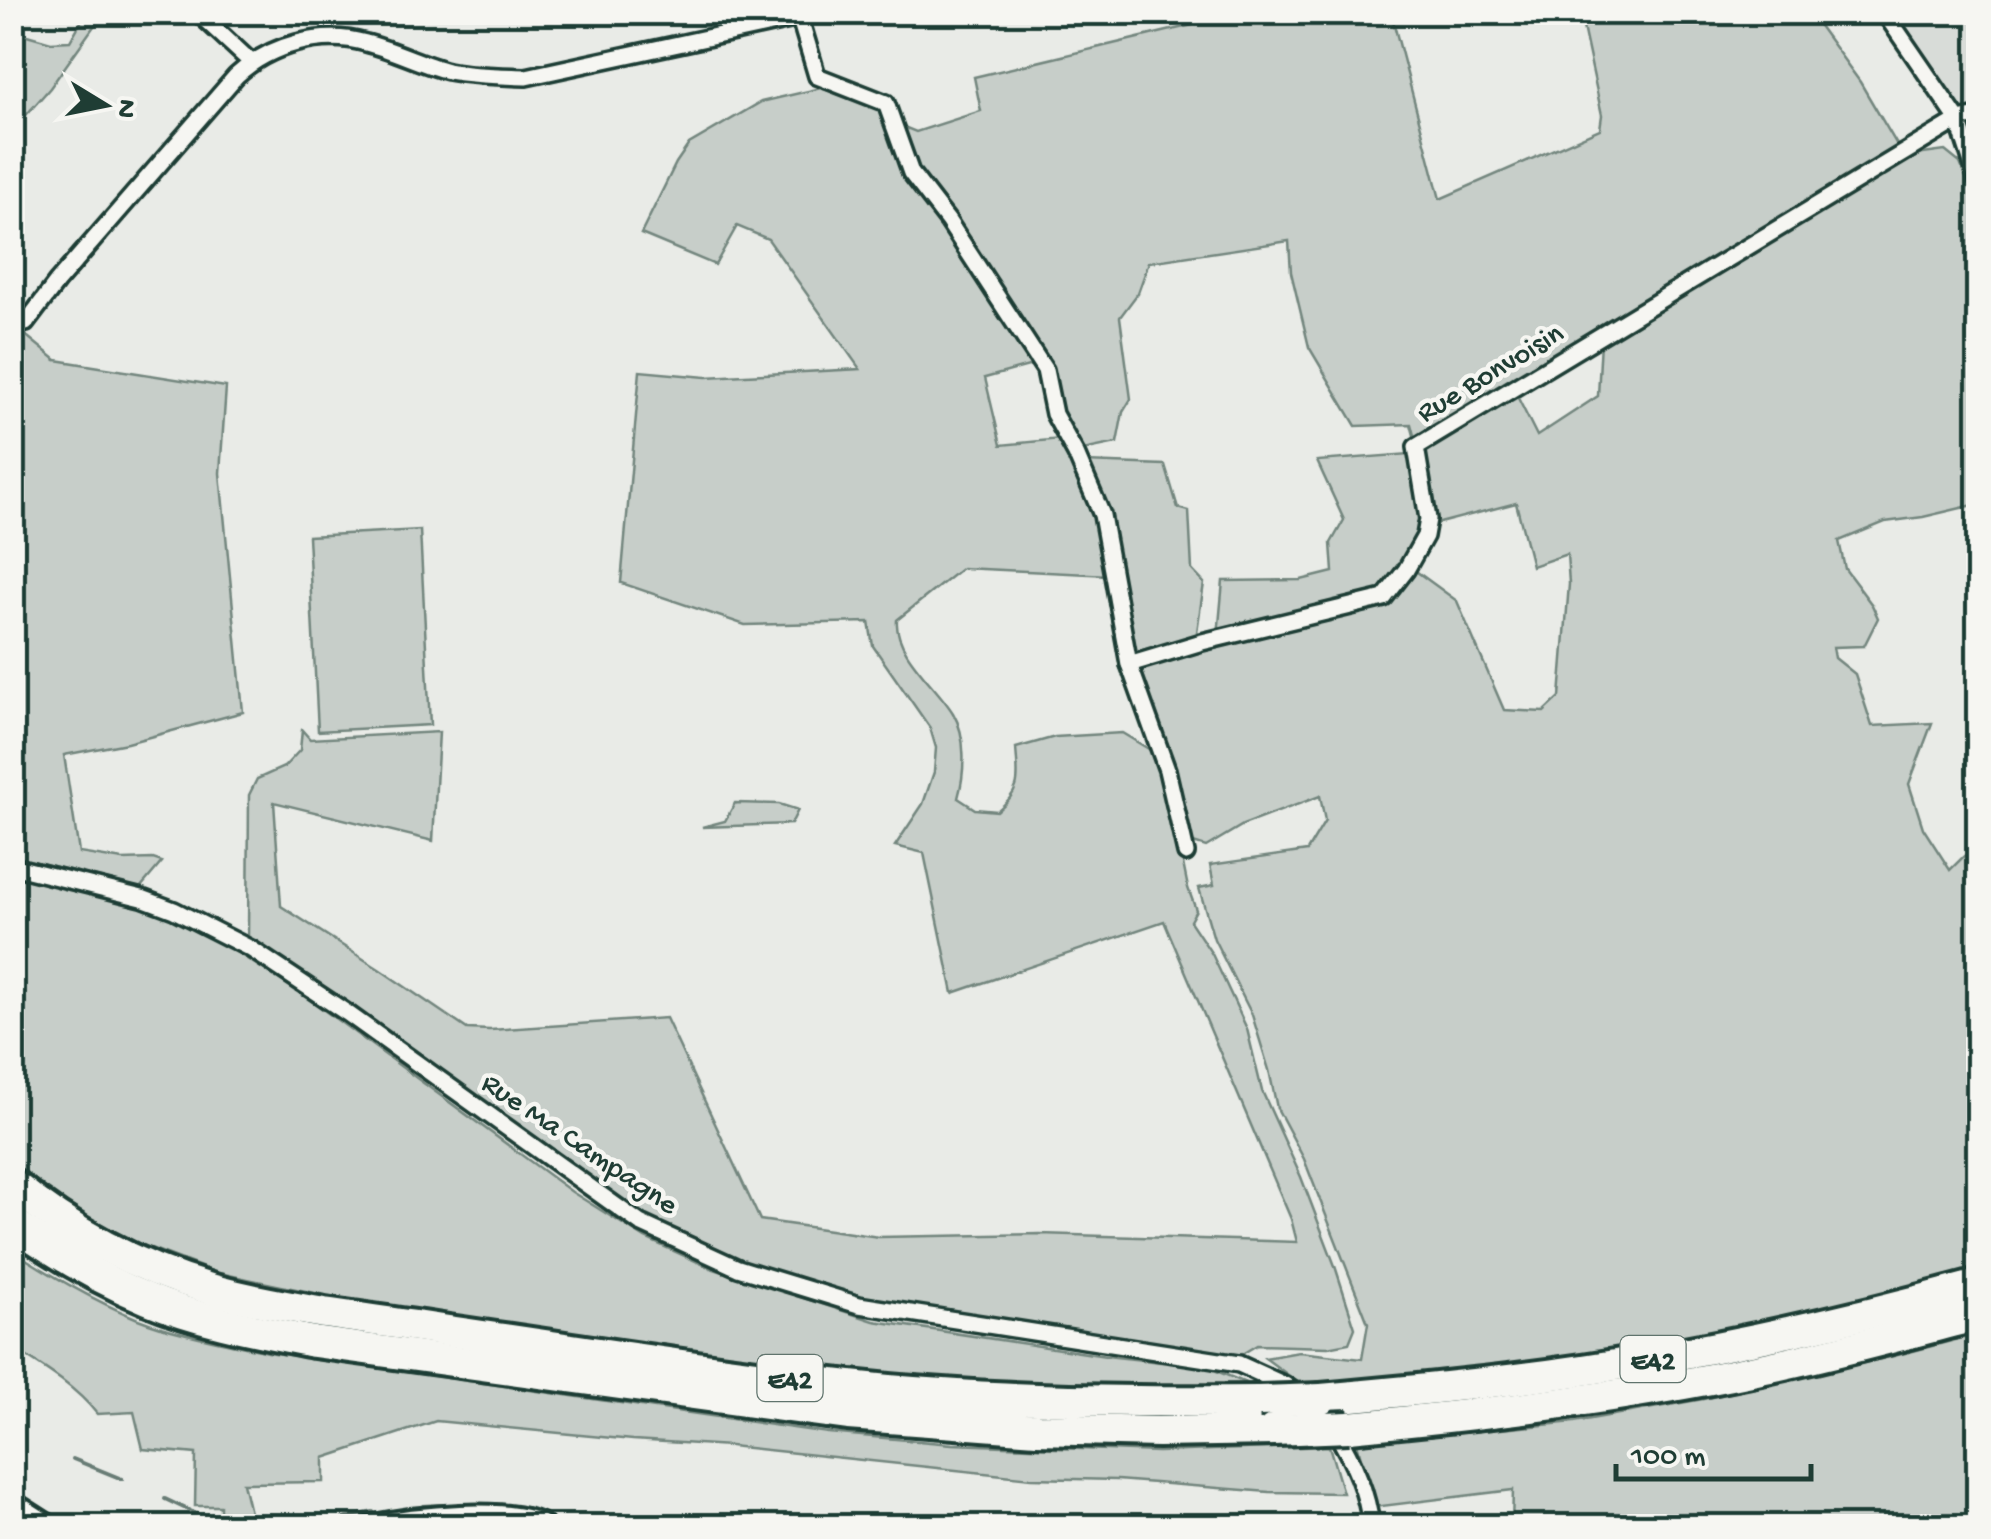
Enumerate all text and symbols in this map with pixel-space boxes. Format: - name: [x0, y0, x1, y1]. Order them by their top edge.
- north arrow: [55, 55, 155, 155]
- text: N: [107, 97, 143, 120]
- street label: Rue Bonvoisin: [1412, 317, 1571, 432]
- street label: Rue Ma Campagne: [474, 1067, 684, 1225]
- road number: E42: [1620, 1336, 1686, 1382]
- road number: E42: [758, 1355, 822, 1401]
- scale bar: [1616, 1419, 1811, 1481]
- text: 100 m: [1630, 1441, 1706, 1476]

